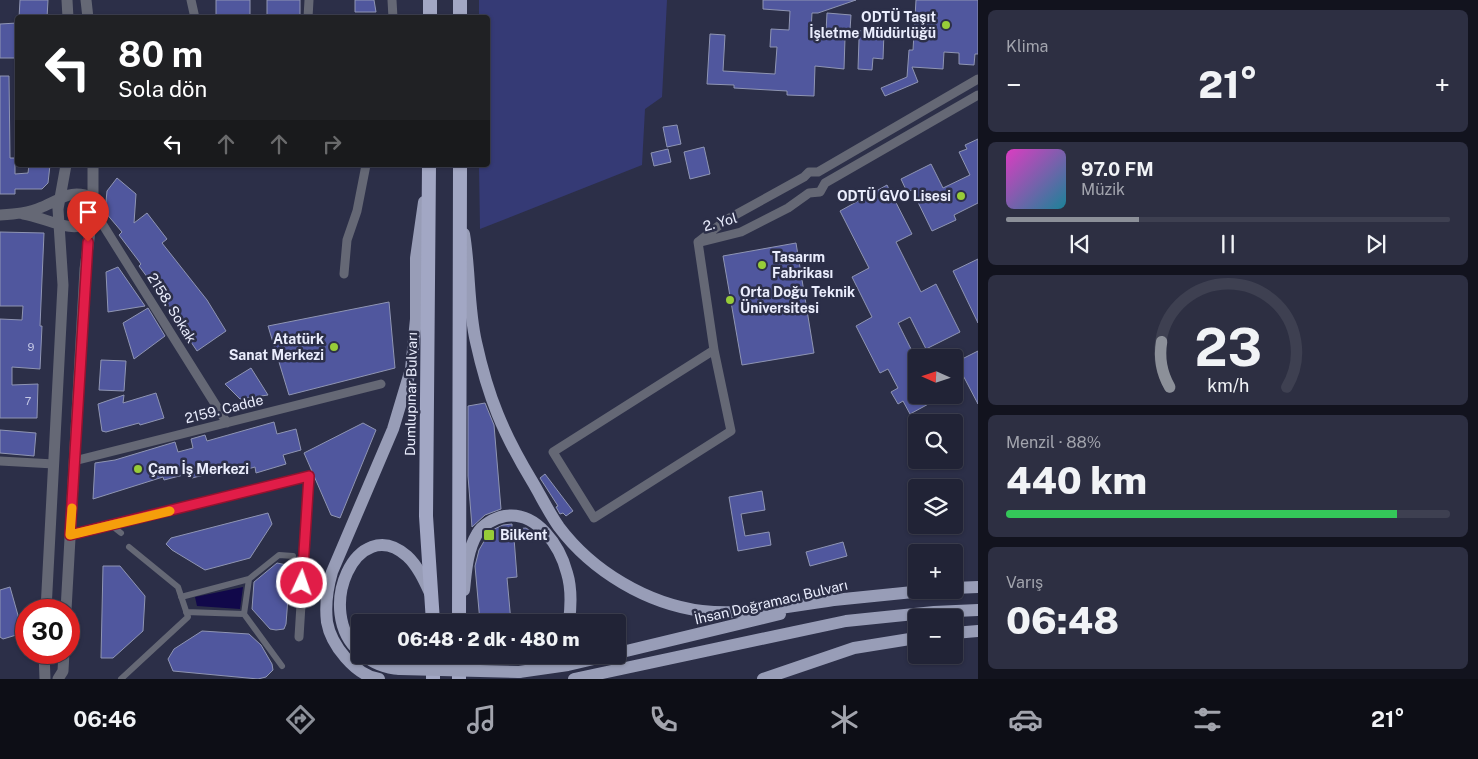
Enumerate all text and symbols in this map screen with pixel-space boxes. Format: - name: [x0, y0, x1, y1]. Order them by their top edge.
- place label: ODTÜ Taşıt İşletme Müdürlüğü: [809, 8, 936, 41]
- marker: ODTÜ Taşıt İşletme Müdürlüğü: [940, 19, 952, 31]
- text: 80 m: [118, 34, 203, 75]
- icon: left: [35, 35, 100, 100]
- text: Klima: [1006, 37, 1048, 56]
- text: 21°: [1198, 62, 1258, 107]
- text: −: [1006, 68, 1022, 101]
- text: +: [1434, 68, 1450, 101]
- text: Sola dön: [118, 76, 207, 102]
- icon: left: [159, 130, 187, 158]
- icon: ahead: [212, 130, 240, 158]
- icon: ahead: [265, 130, 293, 158]
- icon: right: [318, 130, 346, 158]
- text: 97.0 FM: [1081, 158, 1154, 180]
- text: Müzik: [1081, 180, 1125, 199]
- place label: ODTÜ GVO Lisesi: [837, 187, 951, 204]
- marker: ODTÜ GVO Lisesi: [955, 190, 967, 202]
- pin: [67, 191, 109, 242]
- icon: arrive: [74, 198, 102, 226]
- street label: 2. Yol: [701, 210, 739, 234]
- icon: previous: [1066, 230, 1094, 258]
- icon: pause: [1214, 230, 1242, 258]
- icon: next: [1362, 230, 1390, 258]
- place label: Tasarım Fabrikası: [772, 249, 833, 281]
- marker: Tasarım Fabrikası: [756, 259, 768, 271]
- street label: 2158. Sokak: [144, 270, 200, 346]
- place label: Orta Doğu Teknik Üniversitesi: [740, 284, 855, 316]
- marker: Orta Doğu Teknik Üniversitesi: [724, 294, 736, 306]
- text: 23: [1194, 317, 1262, 378]
- place label: Atatürk Sanat Merkezi: [229, 331, 324, 363]
- street label: Dumlupınar Bulvarı: [402, 332, 420, 456]
- house number: 9: [28, 341, 35, 353]
- marker: Atatürk Sanat Merkezi: [328, 341, 340, 353]
- north arrow: [908, 349, 962, 404]
- map controls: [908, 349, 963, 664]
- text: km/h: [1207, 375, 1249, 396]
- street label: 2159. Cadde: [183, 392, 265, 426]
- house number: 7: [25, 395, 32, 407]
- button: search: [908, 414, 963, 469]
- text: Menzil · 88%: [1006, 433, 1101, 452]
- text: 440 km: [1006, 458, 1147, 503]
- place label: Çam İş Merkezi: [148, 460, 249, 477]
- marker: Çam İş Merkezi: [132, 463, 144, 475]
- button: layers: [908, 479, 963, 534]
- place label: Bilkent: [500, 527, 548, 543]
- marker: Bilkent: [482, 528, 496, 542]
- button: +: [908, 544, 963, 599]
- position arrow: [275, 556, 327, 608]
- text: Varış: [1006, 573, 1043, 592]
- street label: İhsan Doğramacı Bulvarı: [692, 575, 849, 627]
- text: 06:48: [1006, 598, 1119, 643]
- speed limit sign: 30: [15, 599, 80, 664]
- button: −: [908, 609, 963, 664]
- text: 06:48 · 2 dk · 480 m: [397, 628, 580, 650]
- icon: directions: [283, 702, 318, 737]
- icon: music: [464, 702, 499, 737]
- icon: phone: [646, 702, 681, 737]
- icon: climate: [827, 702, 862, 737]
- icon: car: [1008, 702, 1043, 737]
- icon: filters: [1190, 702, 1225, 737]
- text: 06:46: [73, 706, 137, 732]
- text: 21°: [1371, 706, 1405, 732]

